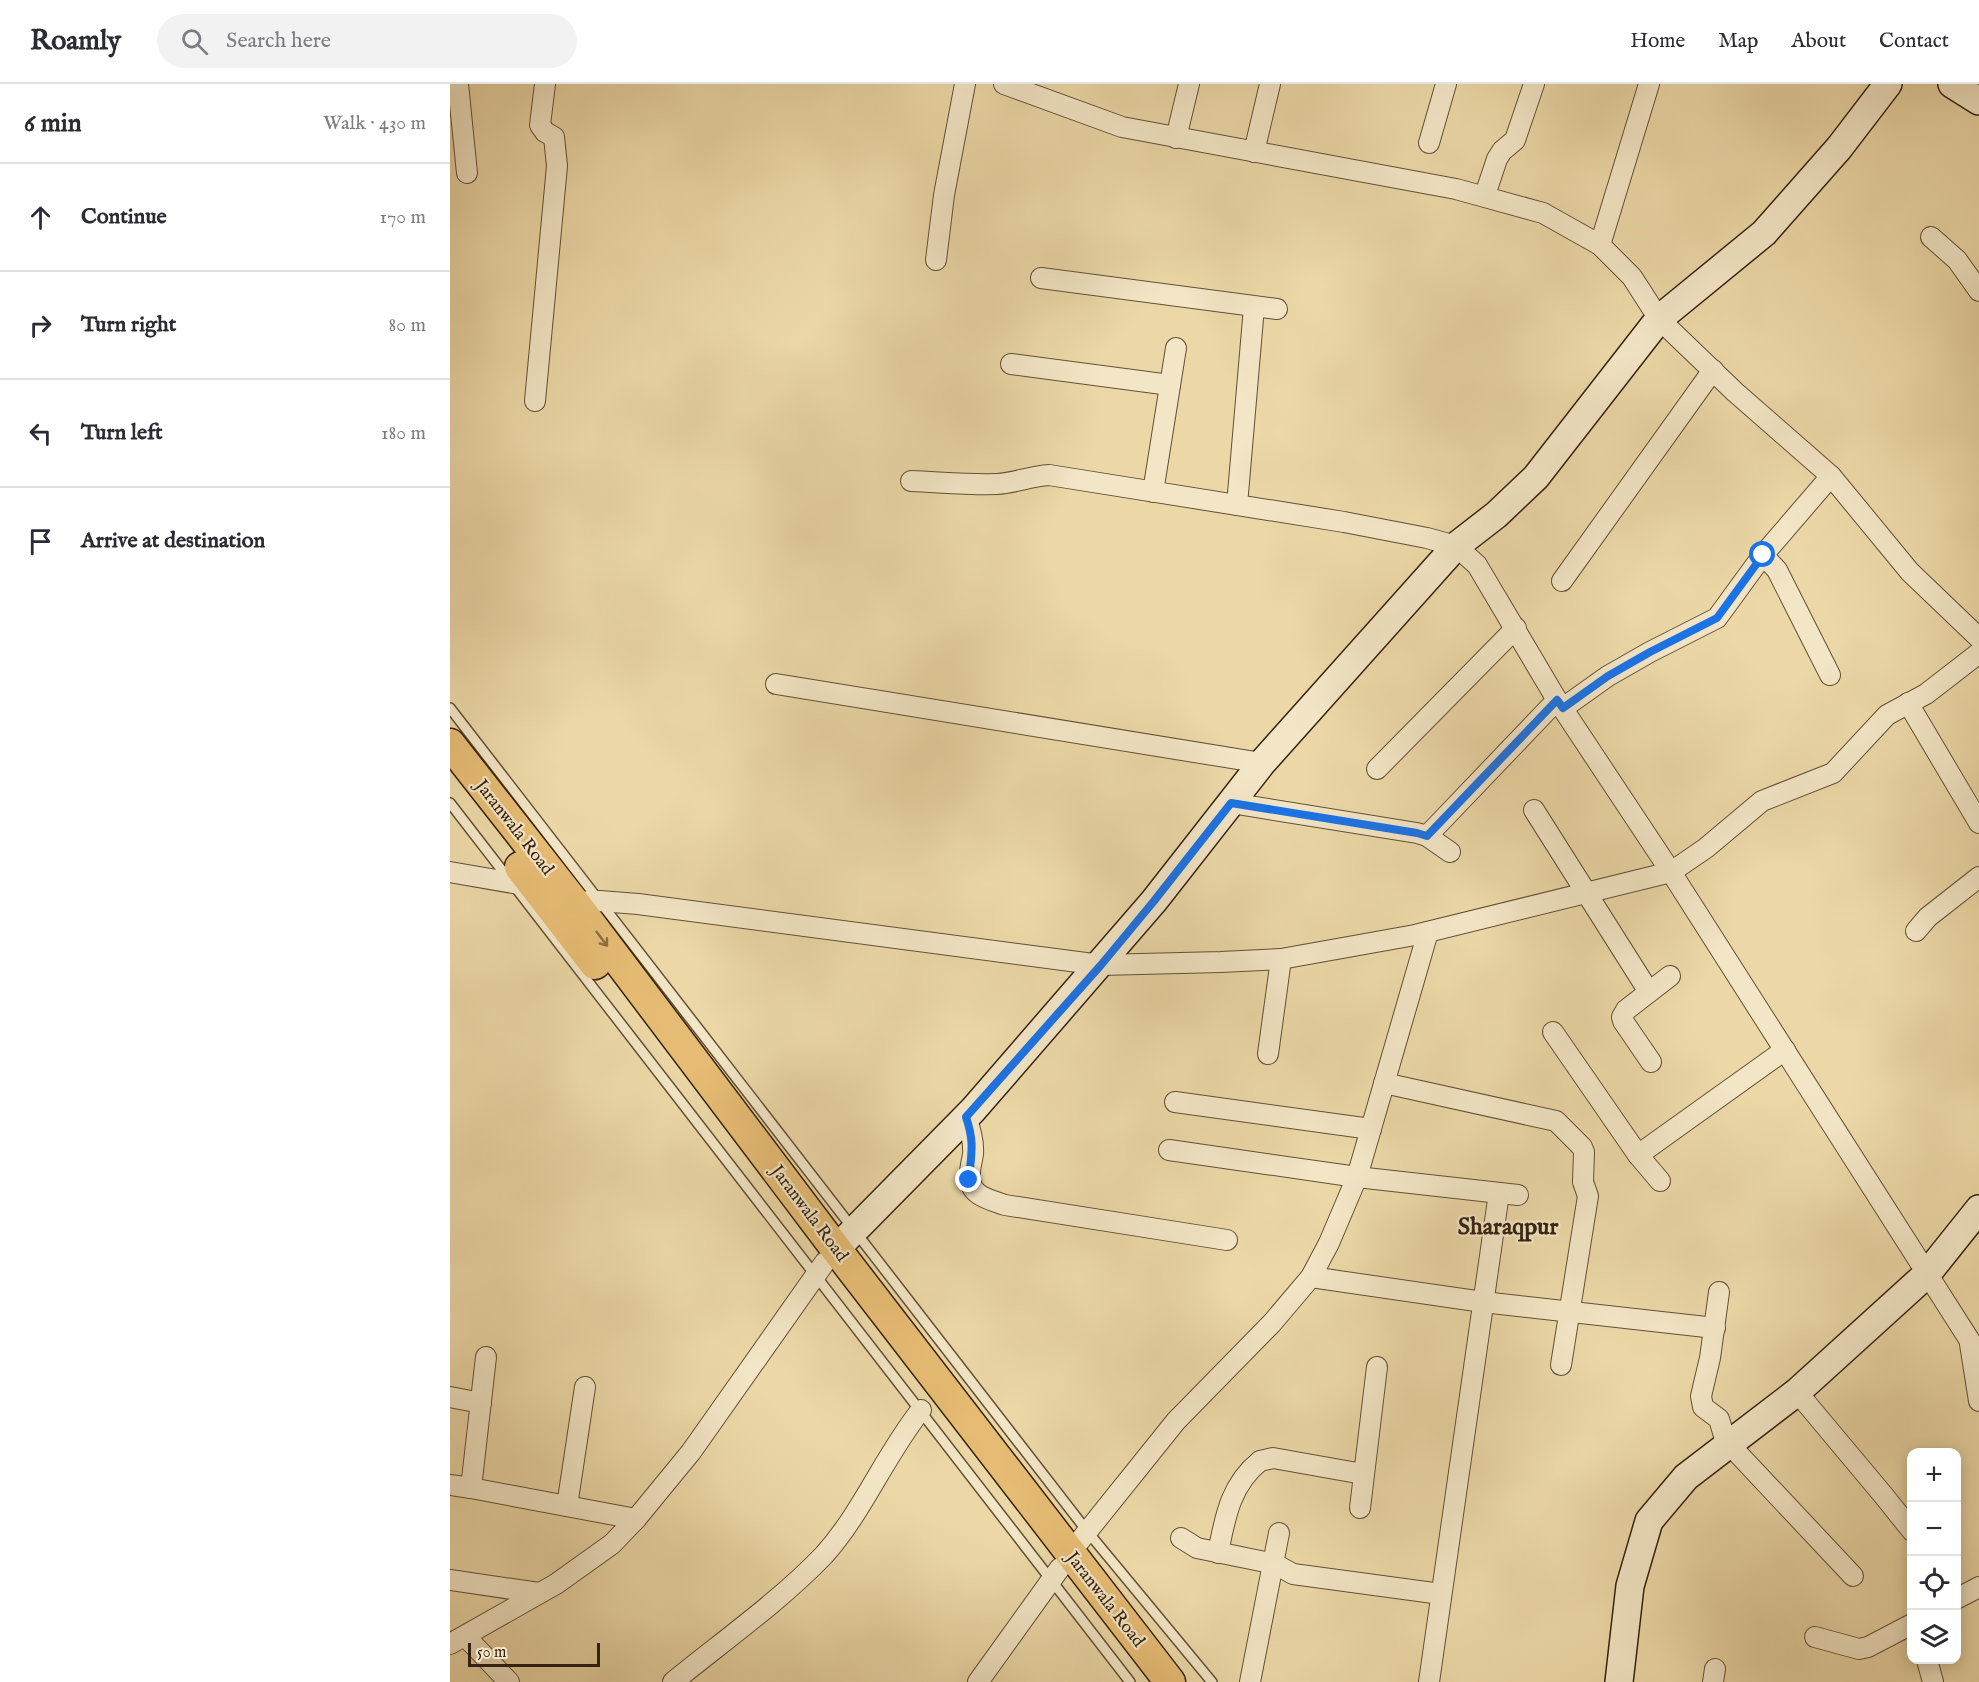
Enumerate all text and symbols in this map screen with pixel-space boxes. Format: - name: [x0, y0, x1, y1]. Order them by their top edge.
- search box: [157, 14, 577, 68]
- text: Roamly: [30, 24, 121, 59]
- icon: search: [178, 25, 211, 58]
- text: Search here: [226, 27, 331, 55]
- text: Home: [1630, 28, 1685, 55]
- text: Map: [1718, 28, 1758, 55]
- text: About: [1791, 28, 1846, 55]
- text: Contact: [1879, 28, 1949, 55]
- text: 6 min: [24, 107, 82, 140]
- text: Walk · 430 m: [323, 111, 426, 136]
- icon: ahead: [24, 201, 57, 234]
- text: Continue: [81, 203, 167, 231]
- text: 170 m: [380, 205, 426, 230]
- icon: right: [24, 309, 57, 342]
- text: Turn right: [81, 311, 176, 339]
- text: 80 m: [389, 313, 426, 338]
- icon: left: [24, 417, 57, 450]
- text: Turn left: [81, 419, 163, 447]
- text: 180 m: [381, 421, 426, 446]
- icon: arrive: [24, 525, 57, 558]
- text: Arrive at destination: [81, 527, 265, 555]
- route start: [1749, 541, 1775, 567]
- street label: Jaranwala Road: [468, 774, 559, 881]
- one-way arrow: [596, 931, 609, 947]
- street label: Jaranwala Road: [764, 1159, 853, 1267]
- route end: [955, 1166, 981, 1192]
- district label: Sharaqpur: [1458, 1212, 1559, 1243]
- map controls: [1907, 1448, 1961, 1664]
- button: +: [1907, 1448, 1961, 1502]
- button: −: [1907, 1502, 1961, 1556]
- street label: Jaranwala Road: [1059, 1546, 1150, 1653]
- button: locate: [1907, 1556, 1961, 1610]
- button: layers: [1907, 1610, 1961, 1664]
- scale bar: [468, 1640, 600, 1668]
- text: 50 m: [477, 1643, 506, 1663]

